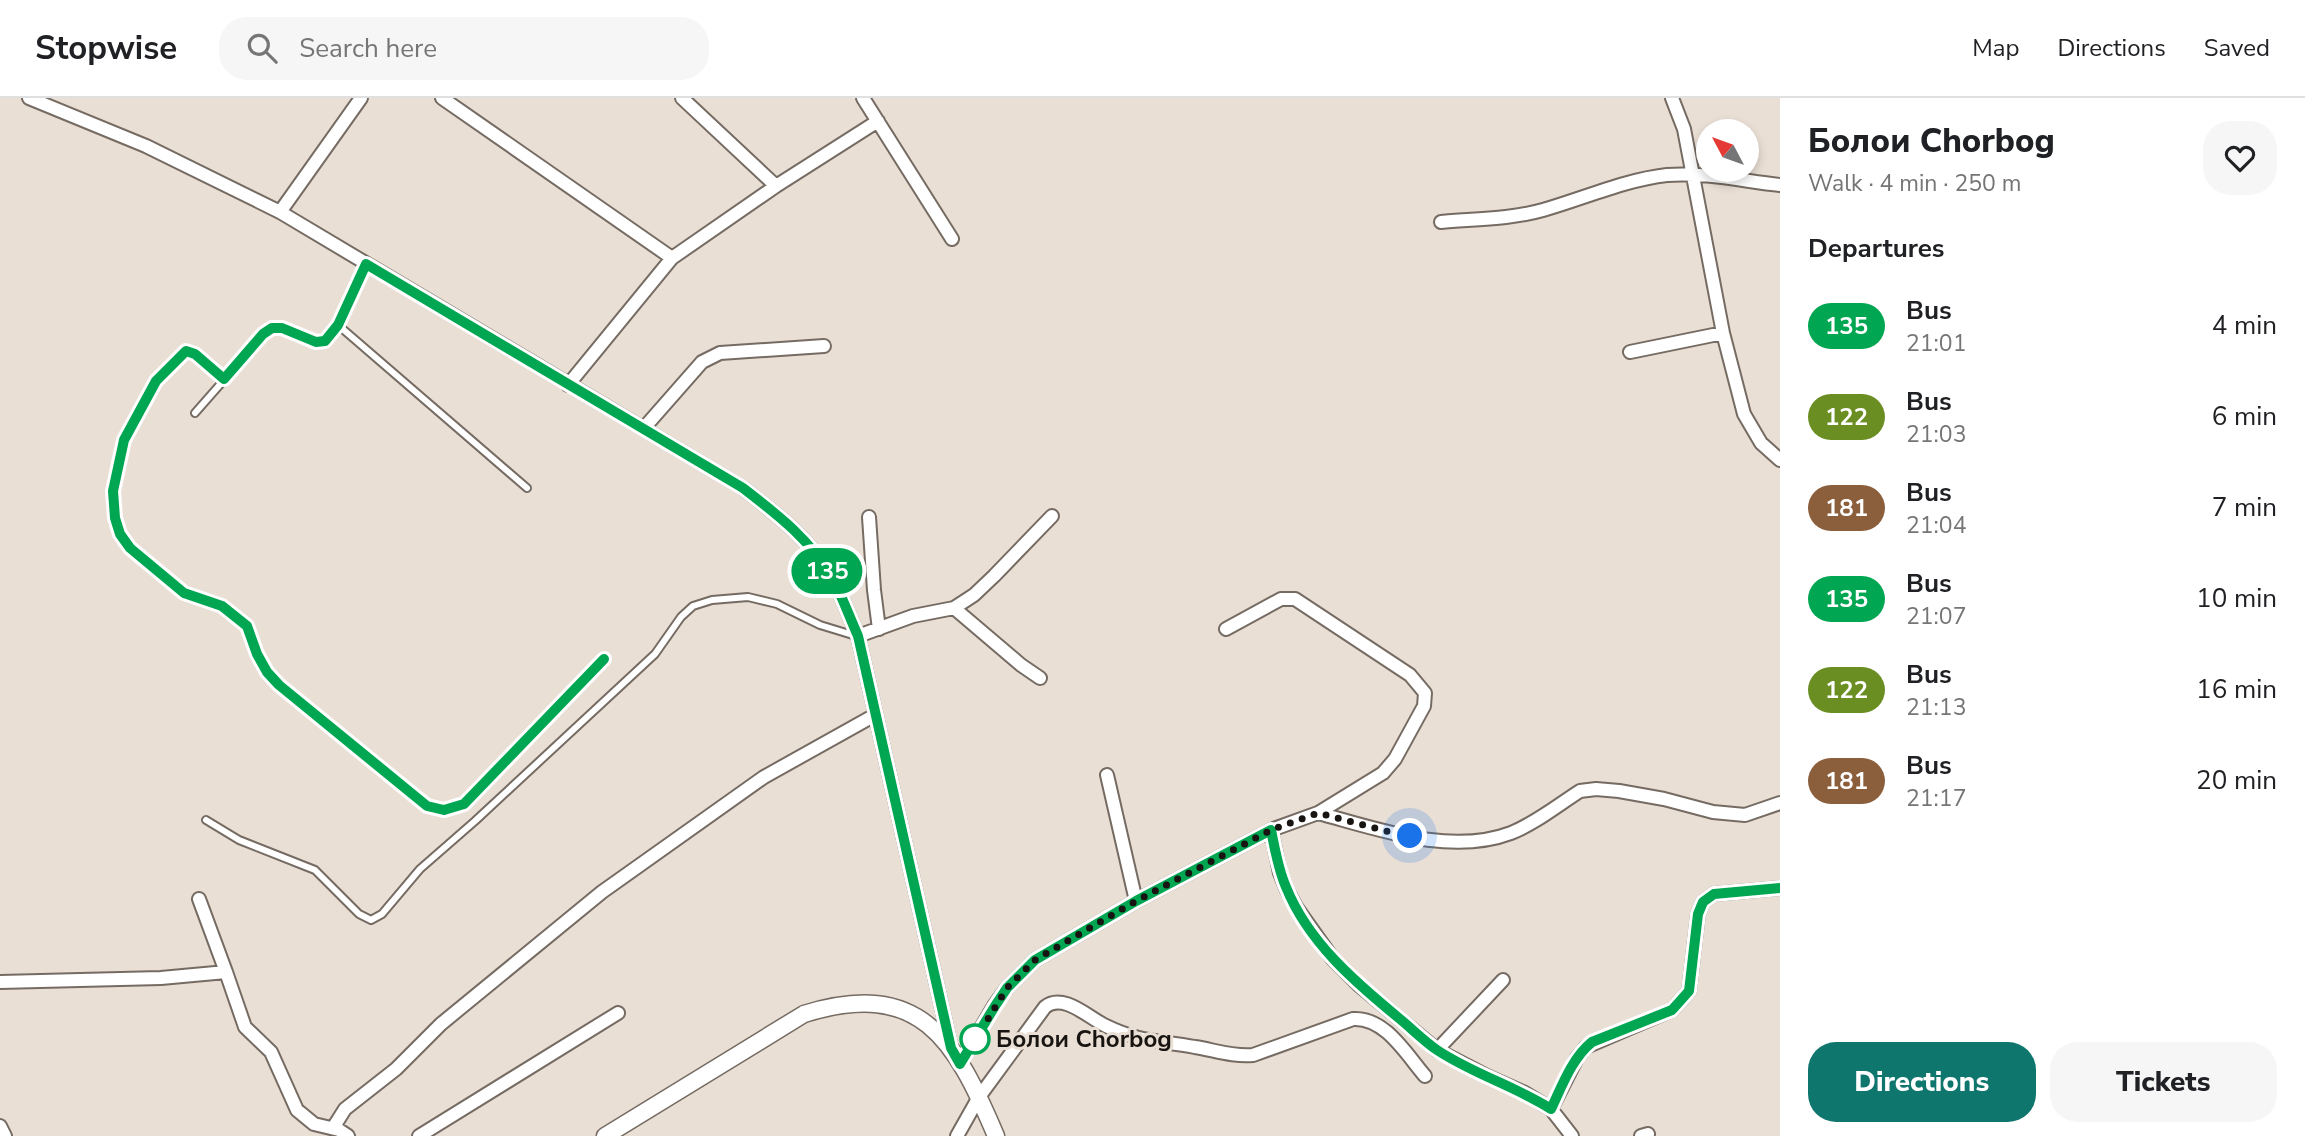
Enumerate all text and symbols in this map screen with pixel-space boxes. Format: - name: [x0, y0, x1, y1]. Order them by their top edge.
- search box: [219, 17, 709, 80]
- text: Stopwise: [35, 26, 177, 71]
- icon: search: [243, 29, 281, 67]
- text: Search here: [299, 31, 437, 66]
- text: Map: [1972, 32, 2019, 64]
- text: Directions: [2057, 32, 2166, 64]
- text: Saved: [2204, 32, 2270, 64]
- north arrow: [1696, 119, 1759, 182]
- map controls: [1696, 119, 1759, 182]
- text: Болои Chorbog: [1808, 119, 2055, 164]
- button: heart: [2203, 121, 2277, 195]
- text: Walk · 4 min · 250 m: [1808, 168, 2021, 199]
- text: Departures: [1808, 231, 1944, 266]
- text: Bus: [1906, 293, 1952, 328]
- text: 4 min: [2212, 308, 2277, 343]
- text: 135: [1825, 310, 1868, 342]
- text: 21:01: [1906, 328, 1966, 359]
- text: Bus: [1906, 384, 1952, 419]
- text: 6 min: [2212, 399, 2277, 434]
- text: 122: [1825, 401, 1868, 433]
- text: 21:03: [1906, 419, 1966, 450]
- text: Bus: [1906, 475, 1952, 510]
- text: 7 min: [2212, 490, 2277, 525]
- text: 181: [1825, 492, 1868, 524]
- text: 21:04: [1906, 510, 1966, 541]
- line badge: 135: [787, 548, 867, 594]
- text: 135: [805, 555, 849, 587]
- text: Bus: [1906, 566, 1952, 601]
- text: 10 min: [2196, 581, 2277, 616]
- text: 135: [1825, 583, 1868, 615]
- text: 21:07: [1906, 601, 1966, 632]
- text: Bus: [1906, 657, 1952, 692]
- text: 16 min: [2196, 672, 2277, 707]
- text: 122: [1825, 674, 1868, 706]
- text: 21:13: [1906, 692, 1966, 723]
- text: Bus: [1906, 748, 1952, 783]
- text: 20 min: [2196, 763, 2277, 798]
- text: 181: [1825, 765, 1868, 797]
- text: 21:17: [1906, 783, 1966, 814]
- your location: [1392, 818, 1427, 853]
- place label: Болои Chorbog: [996, 1023, 1172, 1055]
- marker: Болои Chorbog: [960, 1024, 990, 1054]
- button: Directions: [1808, 1042, 2036, 1122]
- button: Tickets: [2050, 1042, 2277, 1122]

